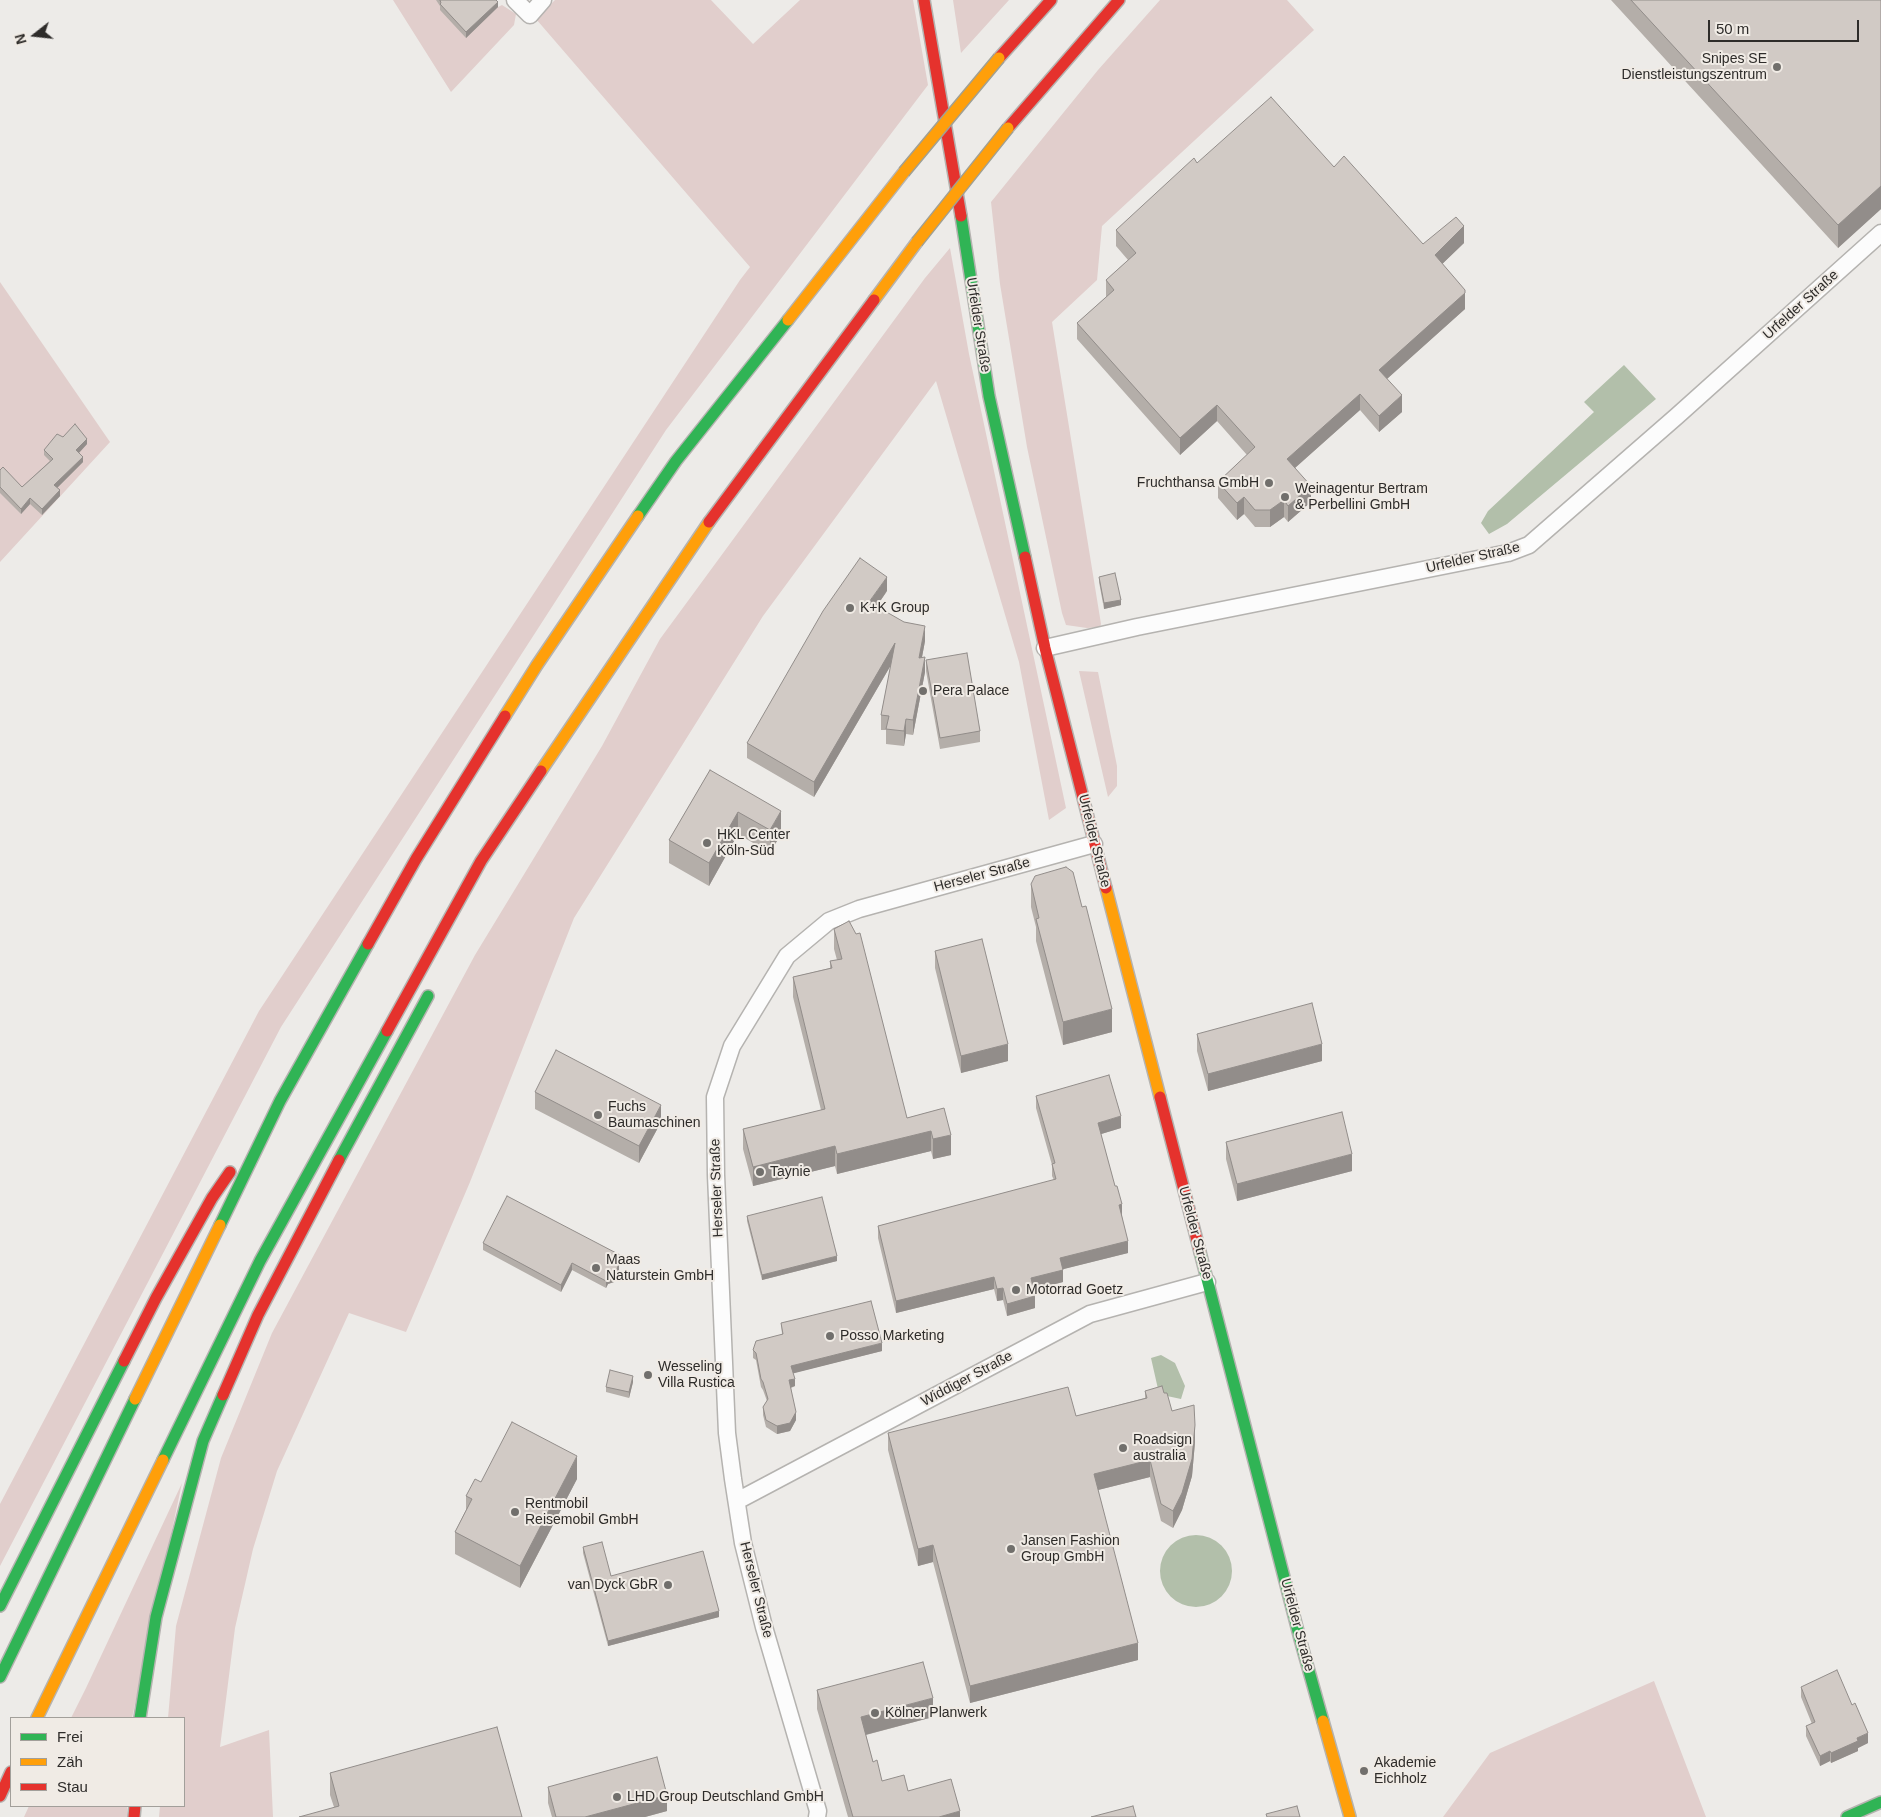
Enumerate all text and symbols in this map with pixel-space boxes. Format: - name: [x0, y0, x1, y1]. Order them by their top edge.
- north arrow: [10, 10, 60, 60]
- scale bar: [1711, 10, 1862, 42]
- text: 50 m: [1716, 20, 1749, 37]
- text: N: [11, 32, 30, 46]
- place label: Snipes SE Dienstleistungszentrum: [1621, 51, 1767, 84]
- marker: Snipes SE Dienstleistungszentrum: [1771, 61, 1783, 73]
- street label: Urfelder Straße: [1760, 267, 1842, 343]
- street label: Urfelder Straße: [962, 276, 994, 374]
- place label: Fruchthansa GmbH: [1137, 475, 1259, 491]
- marker: Fruchthansa GmbH: [1263, 477, 1275, 489]
- place label: Weinagentur Bertram & Perbellini GmbH: [1295, 481, 1428, 514]
- marker: Weinagentur Bertram & Perbellini GmbH: [1279, 491, 1291, 503]
- street label: Urfelder Straße: [1424, 539, 1522, 577]
- place label: K+K Group: [860, 600, 930, 616]
- marker: K+K Group: [844, 602, 856, 614]
- place label: Pera Palace: [933, 683, 1009, 699]
- marker: Pera Palace: [917, 685, 929, 697]
- street label: Urfelder Straße: [1074, 793, 1114, 889]
- place label: HKL Center Köln-Süd: [717, 827, 790, 860]
- marker: HKL Center Köln-Süd: [701, 837, 713, 849]
- street label: Herseler Straße: [932, 854, 1032, 896]
- place label: Fuchs Baumaschinen: [608, 1099, 701, 1132]
- marker: Fuchs Baumaschinen: [592, 1109, 604, 1121]
- street label: Herseler Straße: [707, 1138, 727, 1238]
- place label: Taynie: [770, 1164, 810, 1180]
- marker: Taynie: [754, 1166, 766, 1178]
- street label: Urfelder Straße: [1175, 1185, 1215, 1281]
- place label: Maas Naturstein GmbH: [606, 1252, 714, 1284]
- marker: Maas Naturstein GmbH: [590, 1262, 602, 1274]
- place label: Motorrad Goetz: [1026, 1282, 1123, 1298]
- marker: Motorrad Goetz: [1010, 1284, 1022, 1296]
- place label: Posso Marketing: [840, 1328, 944, 1344]
- marker: Posso Marketing: [824, 1330, 836, 1342]
- street label: Widdiger Straße: [918, 1348, 1016, 1410]
- place label: Wesseling Villa Rustica: [658, 1359, 735, 1391]
- marker: Wesseling Villa Rustica: [642, 1369, 654, 1381]
- place label: Roadsign australia: [1133, 1432, 1192, 1464]
- marker: Roadsign australia: [1117, 1442, 1129, 1454]
- place label: Rentmobil Reisemobil GmbH: [525, 1496, 639, 1528]
- marker: Rentmobil Reisemobil GmbH: [509, 1506, 521, 1518]
- place label: Jansen Fashion Group GmbH: [1021, 1533, 1120, 1565]
- street label: Herseler Straße: [736, 1540, 776, 1640]
- marker: Jansen Fashion Group GmbH: [1005, 1543, 1017, 1555]
- place label: van Dyck GbR: [568, 1577, 658, 1593]
- street label: Urfelder Straße: [1277, 1577, 1317, 1673]
- marker: van Dyck GbR: [662, 1579, 674, 1591]
- place label: Kölner Planwerk: [885, 1705, 987, 1721]
- marker: Kölner Planwerk: [869, 1707, 881, 1719]
- legend: [10, 1717, 185, 1807]
- text: Frei: [57, 1728, 83, 1745]
- text: Zäh: [57, 1753, 83, 1770]
- place label: Akademie Eichholz: [1374, 1755, 1436, 1788]
- marker: Akademie Eichholz: [1358, 1765, 1370, 1777]
- text: Stau: [57, 1778, 88, 1795]
- place label: LHD Group Deutschland GmbH: [627, 1789, 824, 1805]
- marker: LHD Group Deutschland GmbH: [611, 1791, 623, 1803]

